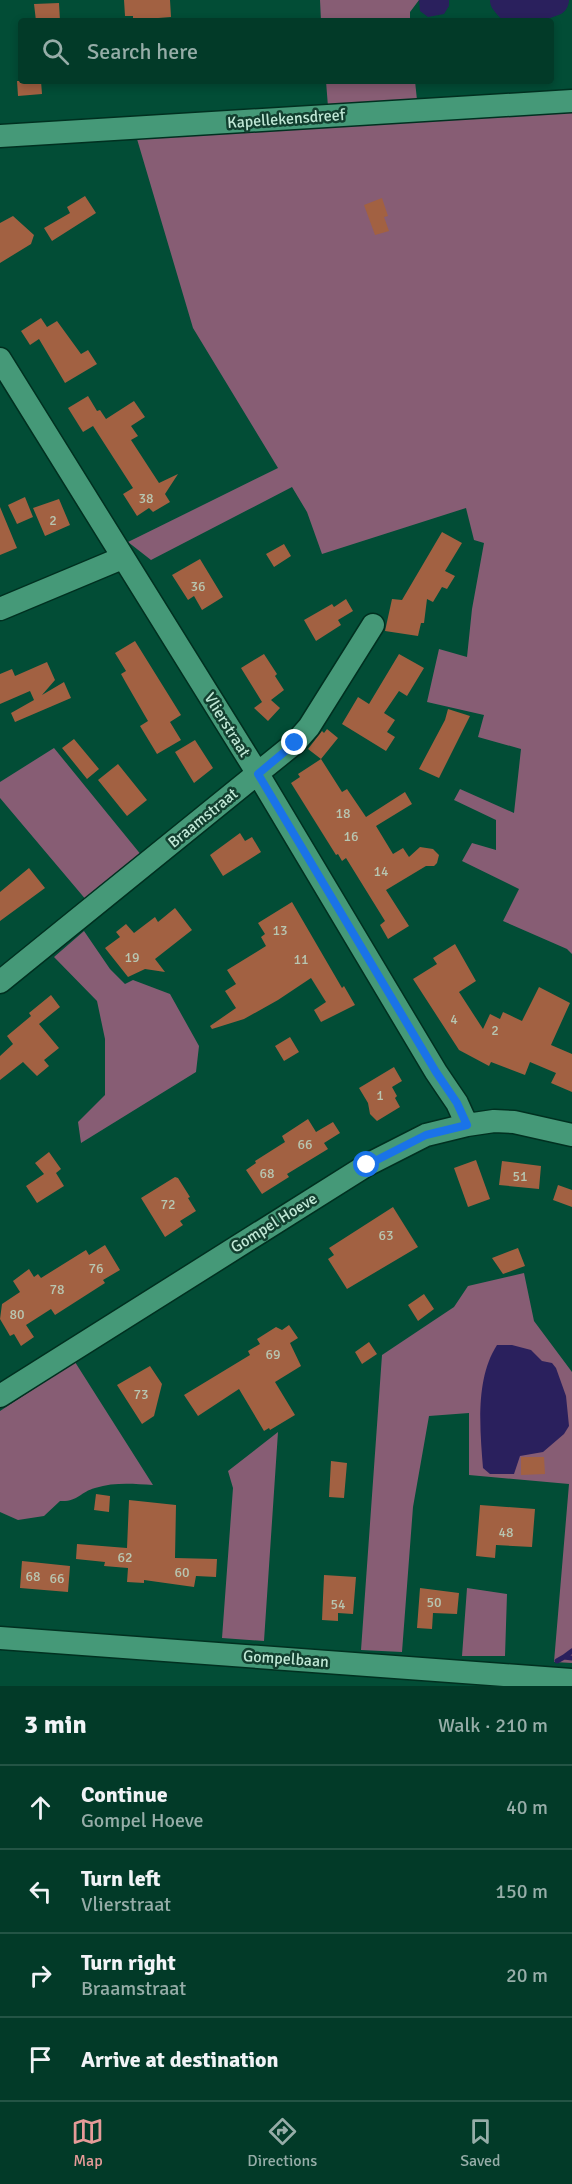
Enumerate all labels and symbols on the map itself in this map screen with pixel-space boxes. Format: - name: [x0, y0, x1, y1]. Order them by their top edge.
- street label: Kapellekensdreef: [226, 105, 346, 133]
- house number: 38: [138, 490, 154, 507]
- house number: 2: [49, 512, 57, 529]
- house number: 36: [190, 578, 206, 595]
- street label: Vlierstraat: [199, 689, 255, 761]
- route end: [281, 729, 307, 755]
- street label: Braamstraat: [164, 783, 242, 852]
- house number: 18: [335, 805, 351, 822]
- house number: 16: [343, 828, 359, 845]
- house number: 14: [373, 863, 389, 880]
- house number: 13: [272, 922, 288, 939]
- house number: 19: [124, 949, 140, 966]
- house number: 11: [293, 951, 309, 968]
- house number: 4: [450, 1011, 458, 1028]
- house number: 2: [491, 1022, 499, 1039]
- house number: 1: [376, 1087, 384, 1104]
- house number: 66: [297, 1136, 313, 1153]
- route start: [353, 1151, 379, 1177]
- house number: 68: [259, 1165, 275, 1182]
- house number: 51: [512, 1168, 528, 1185]
- street label: Gompel Hoeve: [227, 1189, 321, 1257]
- house number: 72: [160, 1196, 176, 1213]
- house number: 63: [378, 1227, 394, 1244]
- house number: 76: [88, 1260, 104, 1277]
- house number: 78: [49, 1281, 65, 1298]
- house number: 80: [9, 1306, 25, 1323]
- house number: 69: [265, 1346, 281, 1363]
- house number: 73: [133, 1386, 149, 1403]
- house number: 48: [498, 1524, 514, 1541]
- house number: 62: [117, 1549, 133, 1566]
- house number: 60: [174, 1564, 190, 1581]
- house number: 68: [25, 1568, 41, 1585]
- house number: 66: [49, 1570, 65, 1587]
- house number: 50: [426, 1594, 442, 1611]
- house number: 54: [330, 1596, 346, 1613]
- street label: Gompelbaan: [242, 1646, 330, 1672]

